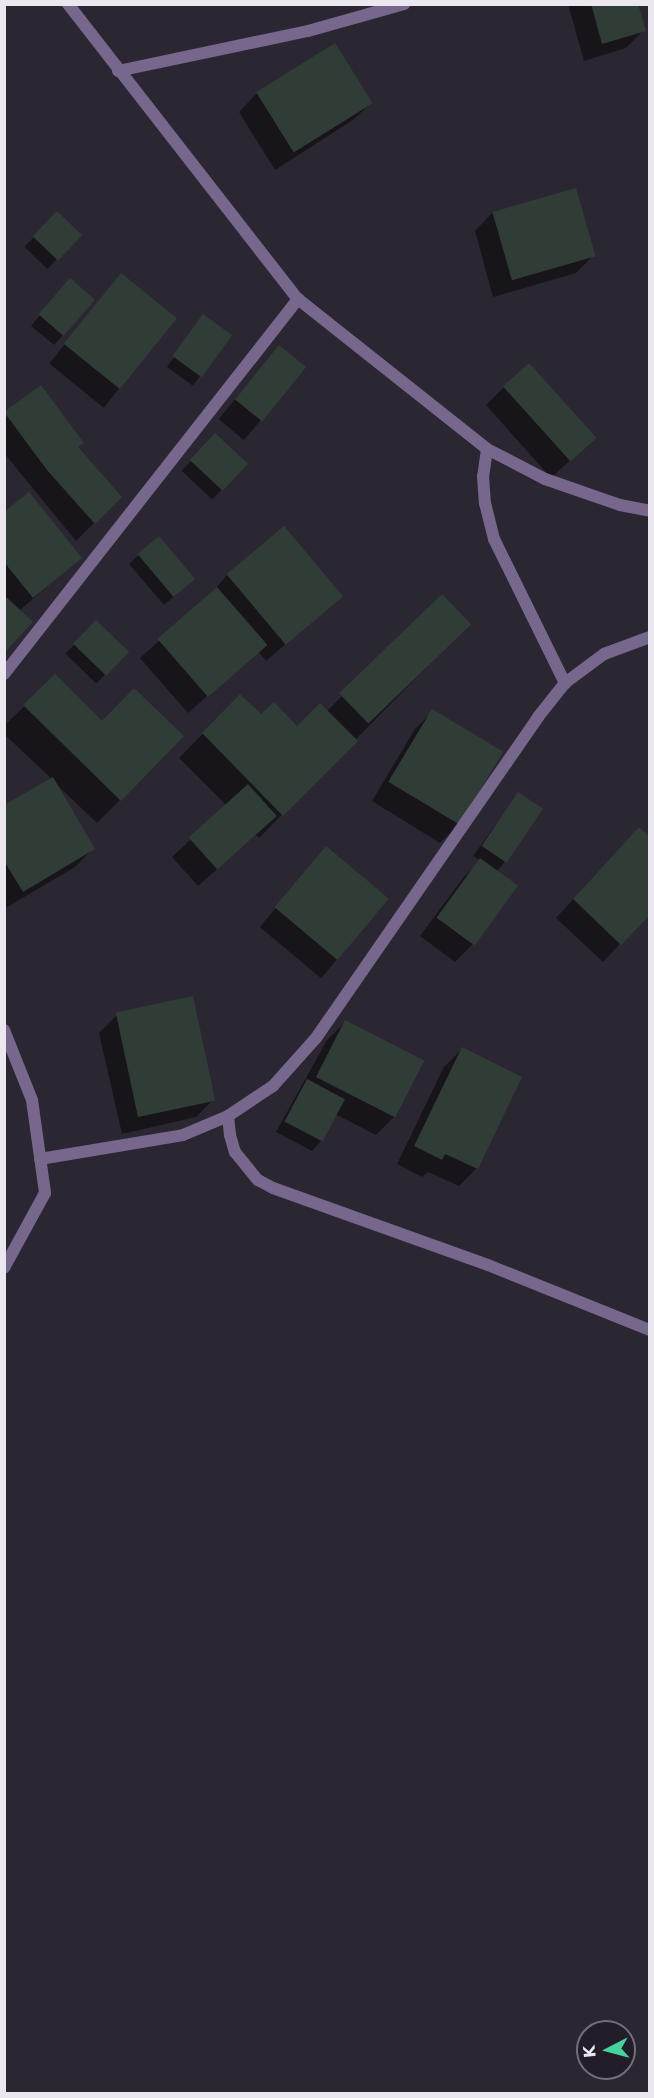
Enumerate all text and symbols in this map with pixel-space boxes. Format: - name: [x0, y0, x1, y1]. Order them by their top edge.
- north arrow: [576, 2020, 636, 2080]
- text: K: [579, 2045, 600, 2059]

